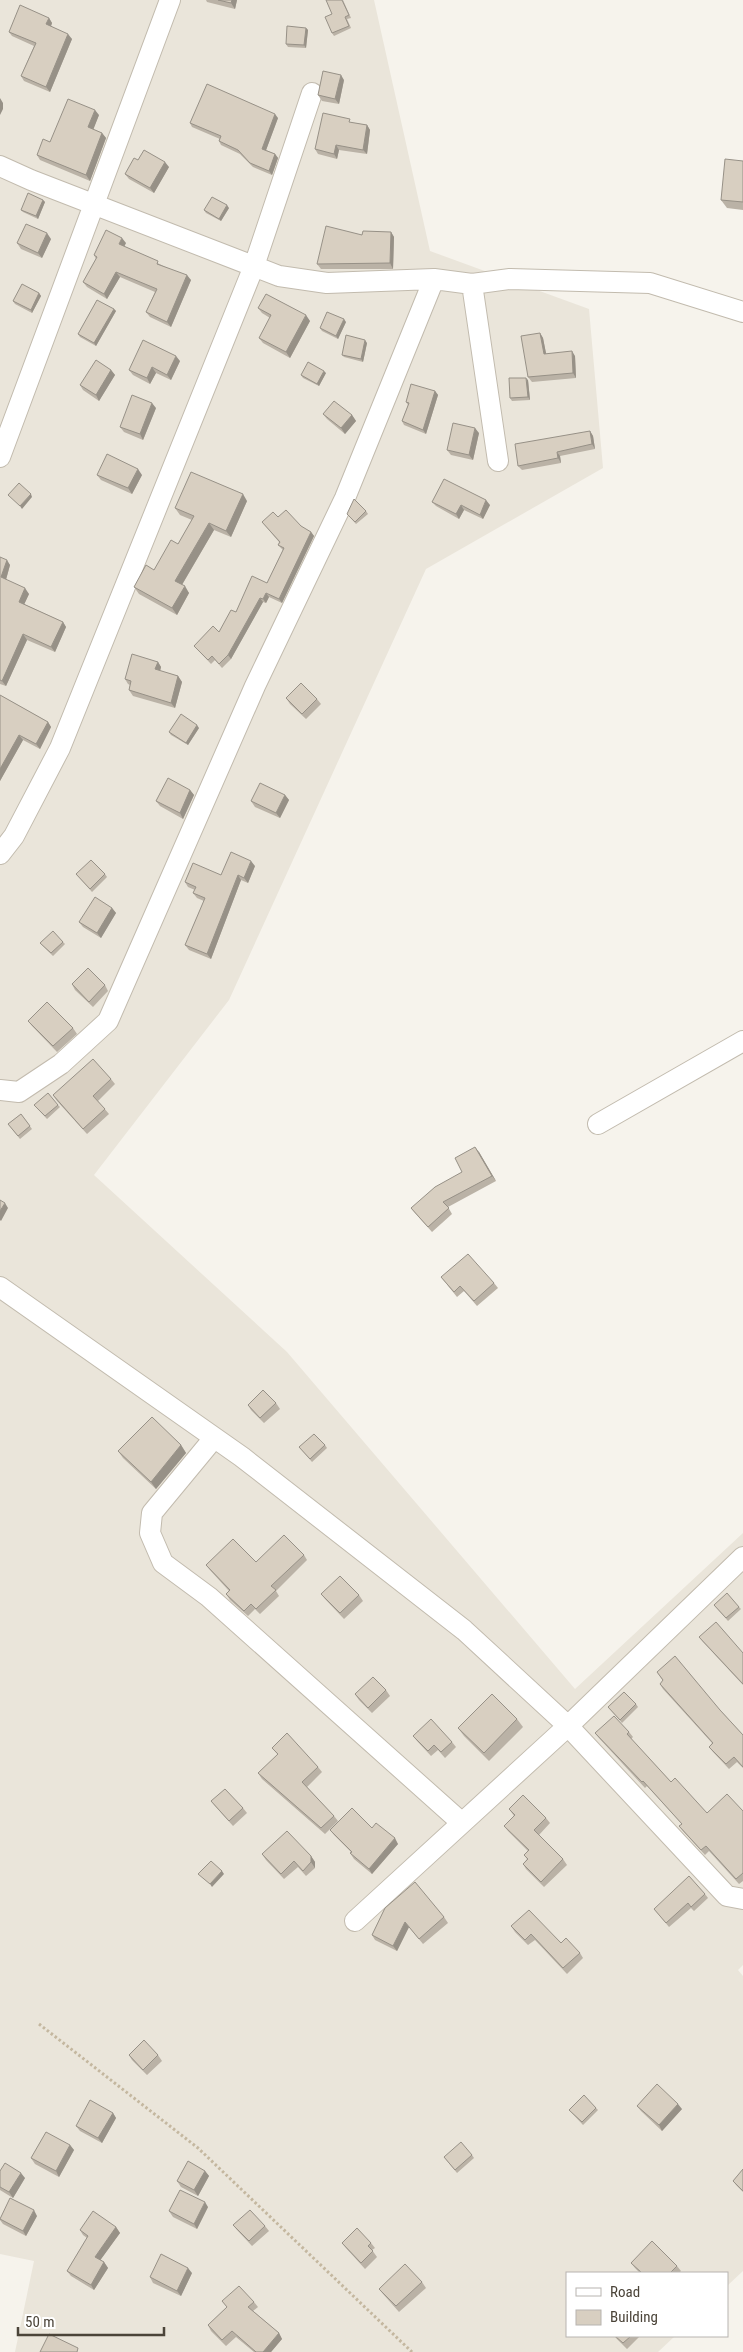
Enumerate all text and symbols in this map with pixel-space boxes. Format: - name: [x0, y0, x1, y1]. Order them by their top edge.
- legend: [566, 2272, 728, 2337]
- text: Road: [610, 2283, 640, 2301]
- scale bar: [18, 2304, 164, 2336]
- text: Building: [610, 2308, 658, 2326]
- text: 50 m: [25, 2313, 55, 2331]

